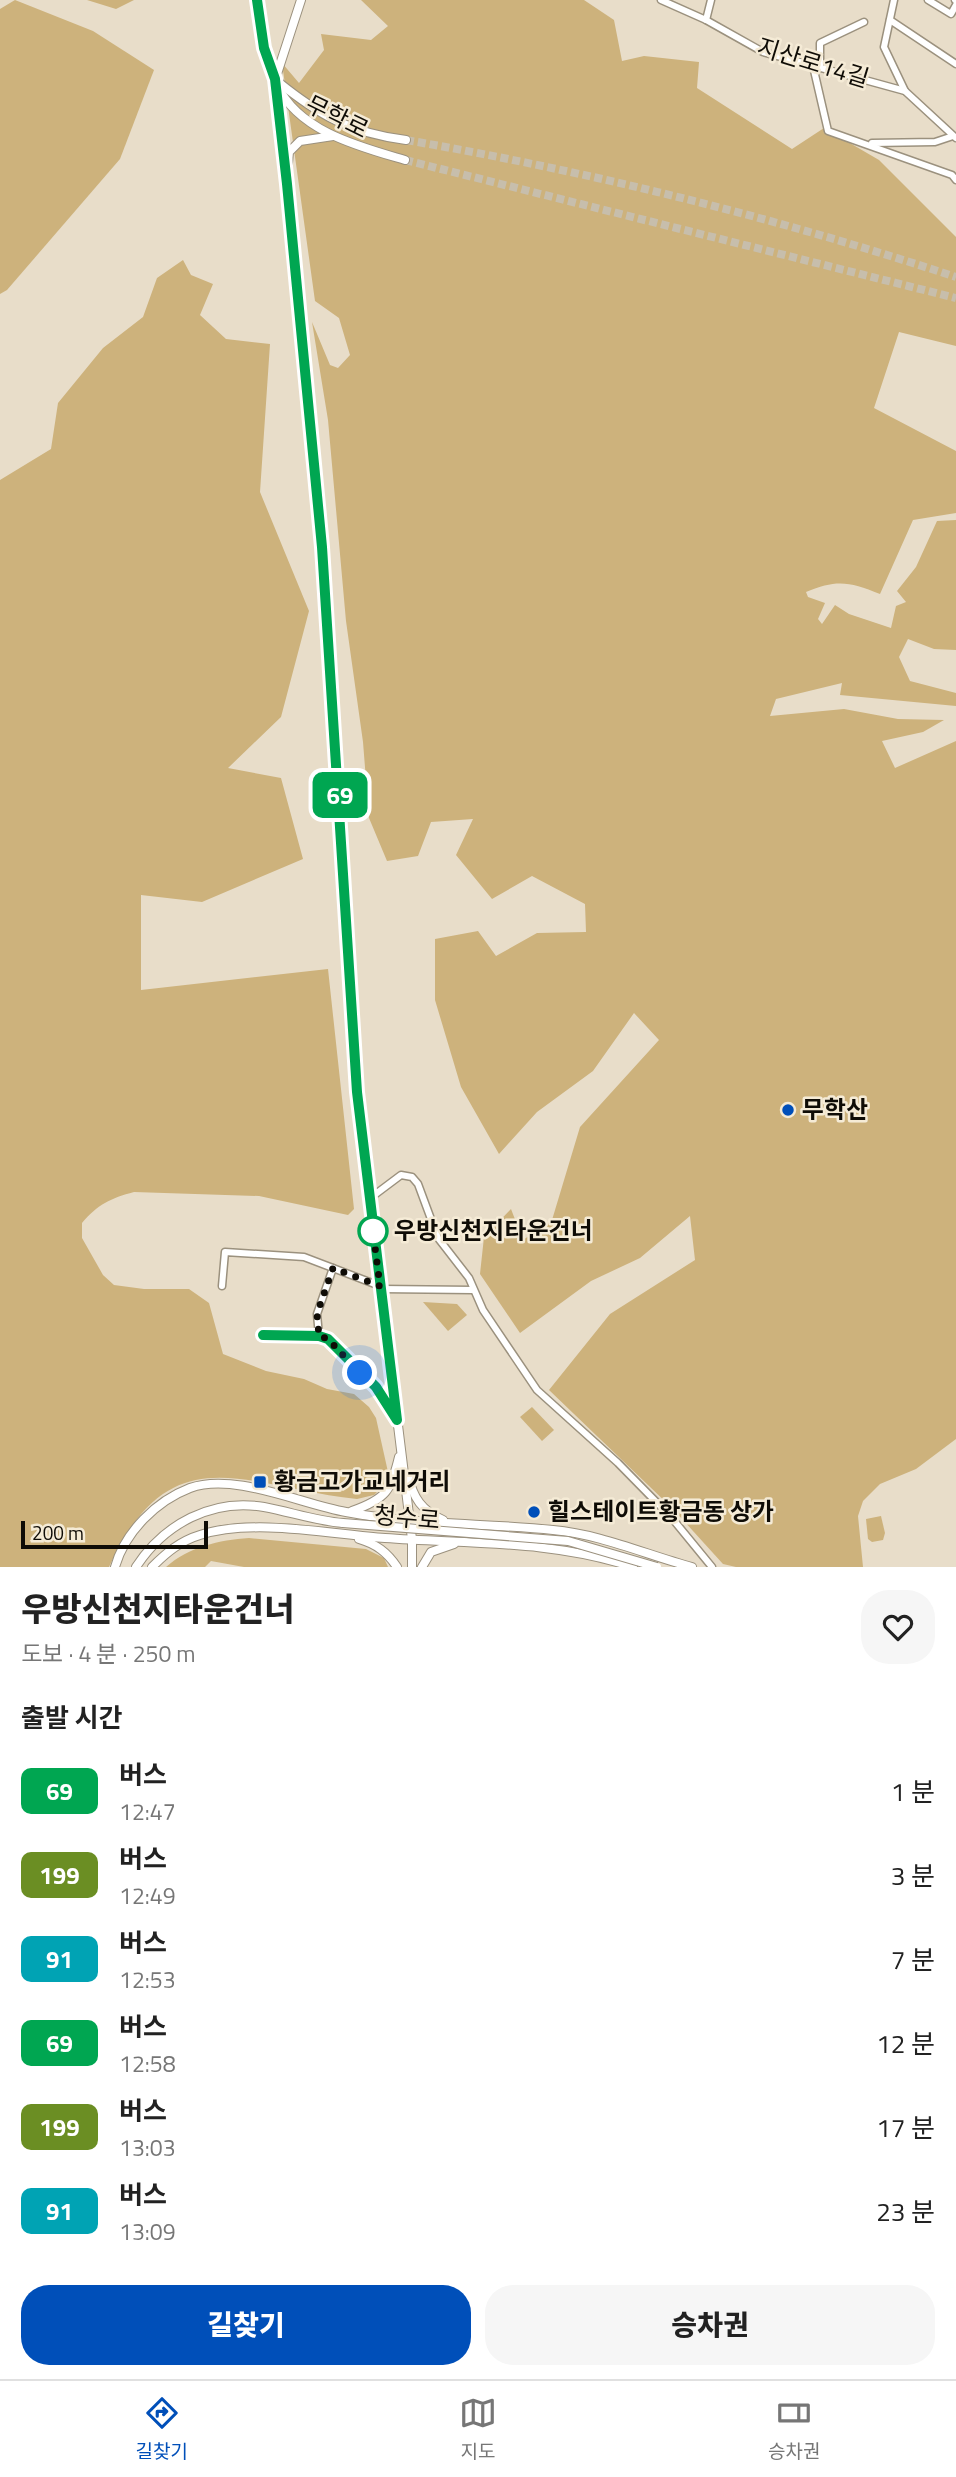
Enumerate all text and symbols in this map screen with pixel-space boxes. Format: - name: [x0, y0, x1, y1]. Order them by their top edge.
- street label: 지산로14길: [753, 28, 874, 96]
- street label: 무학로: [300, 85, 375, 147]
- line badge: 69: [308, 772, 372, 818]
- text: 69: [327, 777, 353, 813]
- place label: 무학산: [802, 1091, 868, 1127]
- marker: 무학산: [780, 1102, 796, 1118]
- place label: 우방신천지타운건너: [394, 1212, 593, 1248]
- marker: 우방신천지타운건너: [358, 1216, 388, 1246]
- your location: [342, 1355, 377, 1390]
- place label: 황금고가교네거리: [274, 1463, 451, 1499]
- marker: 황금고가교네거리: [252, 1474, 268, 1490]
- place label: 힐스테이트황금동 상가: [548, 1493, 774, 1529]
- street label: 청수로: [373, 1496, 442, 1538]
- marker: 힐스테이트황금동 상가: [526, 1504, 542, 1520]
- scale bar: [21, 1518, 208, 1550]
- text: 200 m: [32, 1518, 84, 1547]
- text: 우방신천지타운건너: [21, 1584, 294, 1634]
- button: heart: [861, 1590, 935, 1664]
- text: 도보 · 4 분 · 250 m: [21, 1636, 196, 1671]
- text: 출발 시간: [21, 1698, 122, 1737]
- text: 버스: [119, 1755, 167, 1794]
- text: 1 분: [891, 1772, 935, 1811]
- text: 69: [46, 1773, 73, 1809]
- text: 12:47: [119, 1794, 176, 1829]
- text: 버스: [119, 1839, 167, 1878]
- text: 3 분: [891, 1856, 935, 1895]
- text: 199: [39, 1857, 80, 1893]
- text: 12:49: [119, 1878, 176, 1913]
- text: 버스: [119, 1923, 167, 1962]
- text: 7 분: [891, 1940, 935, 1979]
- text: 91: [46, 1941, 73, 1977]
- text: 12:53: [119, 1962, 176, 1997]
- text: 버스: [119, 2007, 167, 2046]
- text: 12 분: [876, 2024, 935, 2063]
- text: 69: [46, 2025, 73, 2061]
- text: 12:58: [119, 2046, 176, 2081]
- text: 버스: [119, 2091, 167, 2130]
- text: 17 분: [876, 2108, 935, 2147]
- text: 199: [39, 2109, 80, 2145]
- text: 13:03: [119, 2130, 176, 2165]
- text: 버스: [119, 2175, 167, 2214]
- text: 23 분: [876, 2192, 935, 2231]
- text: 91: [46, 2193, 73, 2229]
- text: 13:09: [119, 2214, 176, 2249]
- button: 길찾기: [21, 2285, 471, 2365]
- button: 승차권: [485, 2285, 935, 2365]
- tab: 길찾기: [136, 2394, 188, 2465]
- tab: 지도: [459, 2394, 497, 2465]
- tab: 승차권: [768, 2394, 820, 2465]

